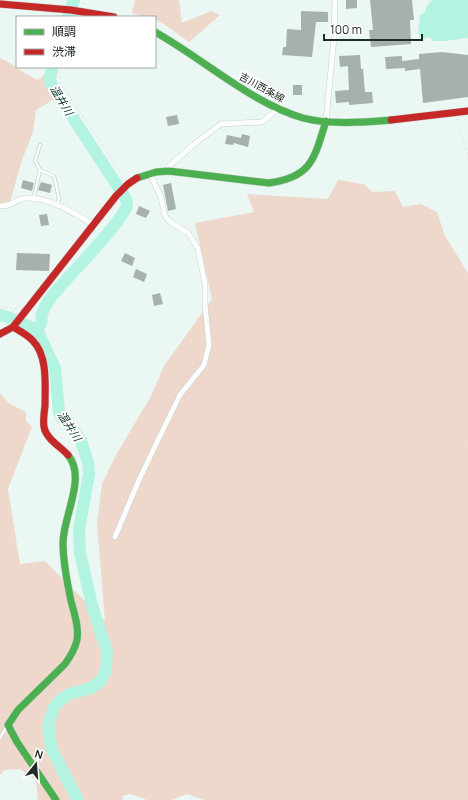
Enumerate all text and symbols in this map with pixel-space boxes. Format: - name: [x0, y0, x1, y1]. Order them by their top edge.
- legend: [16, 16, 156, 68]
- scale bar: [324, 16, 422, 42]
- text: 100 m: [330, 21, 362, 38]
- text: 順調: [52, 23, 76, 40]
- text: 渋滞: [52, 43, 76, 60]
- street label: 吉川西条線: [237, 69, 287, 105]
- water label: 温井川: [47, 82, 77, 119]
- water label: 温井川: [55, 408, 86, 445]
- north arrow: [16, 744, 56, 784]
- text: N: [33, 746, 45, 762]

